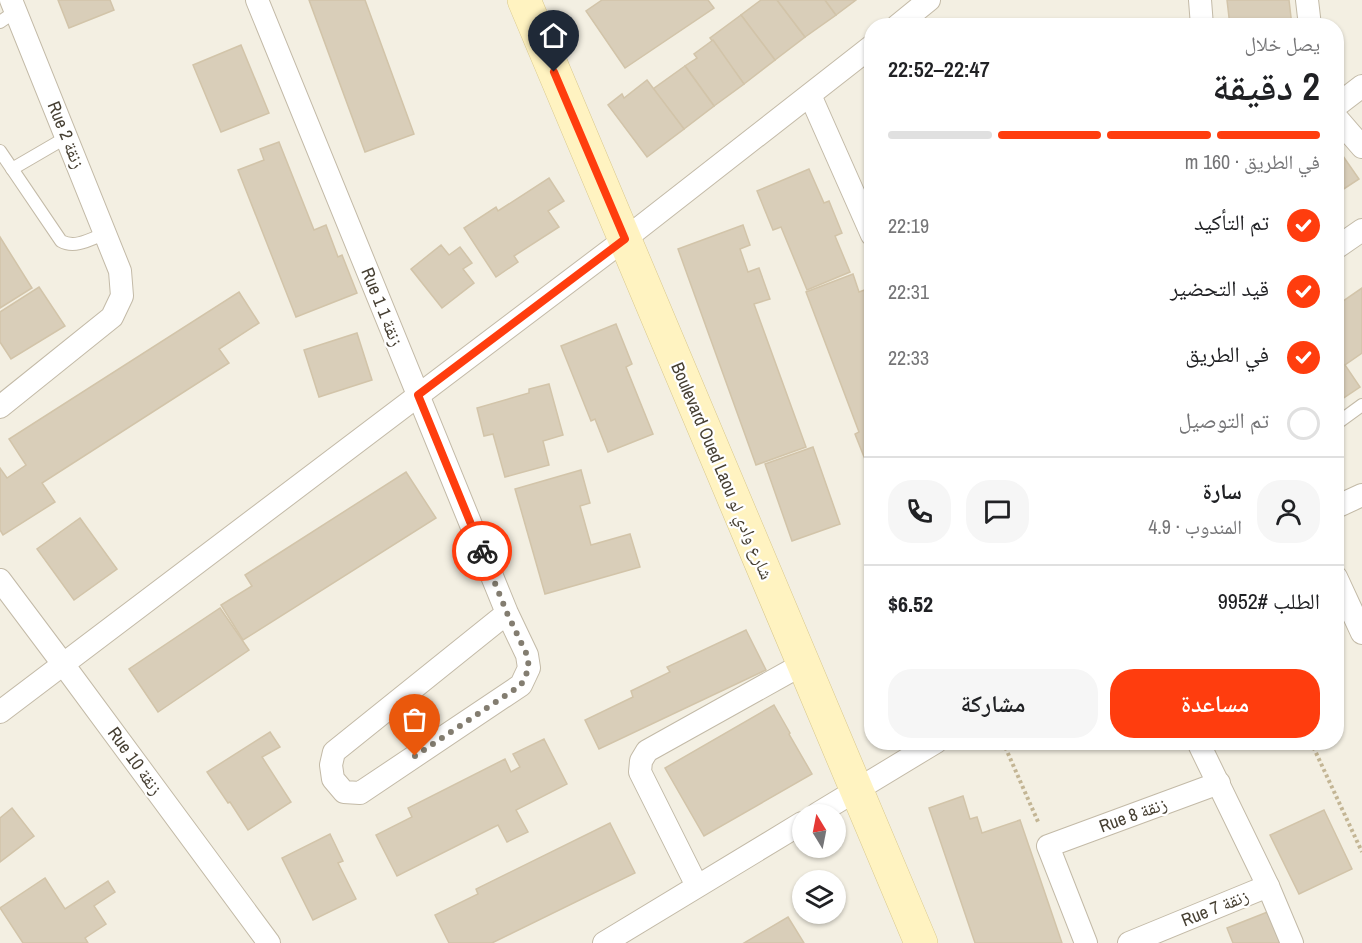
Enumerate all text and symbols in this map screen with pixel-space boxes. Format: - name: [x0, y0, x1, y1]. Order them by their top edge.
- pin: [528, 10, 579, 72]
- icon: home: [537, 19, 570, 52]
- text: يصل خلال: [1244, 30, 1320, 57]
- text: 22:47–22:52: [888, 54, 990, 84]
- text: 2 دقيقة: [1212, 60, 1320, 112]
- street label: Rue 2 زنقة: [42, 97, 91, 172]
- text: في الطريق · 160 m: [1185, 148, 1320, 175]
- text: تم التأكيد: [1194, 207, 1269, 237]
- icon: check: [1287, 209, 1320, 242]
- text: 22:19: [888, 212, 929, 239]
- street label: Rue 1 زنقة 1: [355, 264, 410, 350]
- text: قيد التحضير: [1170, 273, 1269, 303]
- icon: check: [1287, 275, 1320, 308]
- text: 22:31: [888, 278, 929, 305]
- text: في الطريق: [1185, 339, 1269, 369]
- icon: check: [1287, 341, 1320, 374]
- text: 22:33: [888, 344, 929, 371]
- street label: Boulevard Oued Laou شارع وادي لو: [663, 358, 780, 584]
- text: تم التوصيل: [1178, 405, 1269, 435]
- text: سارة: [1203, 476, 1242, 506]
- button: phone: [888, 480, 951, 543]
- button: chat: [966, 480, 1029, 543]
- button: person: [1257, 480, 1320, 543]
- text: المندوب · 4.9: [1148, 513, 1242, 540]
- courier: [452, 521, 512, 581]
- icon: bike: [466, 535, 499, 568]
- text: الطلب #9952: [1218, 586, 1320, 616]
- text: $6.52: [888, 589, 933, 619]
- button: مشاركة: [888, 669, 1098, 738]
- button: مساعدة: [1110, 669, 1320, 738]
- pin: [389, 694, 440, 756]
- icon: bag: [398, 703, 431, 736]
- street label: Rue 10 زنقة: [102, 722, 169, 800]
- street label: Rue 8 زنقة: [1095, 791, 1170, 838]
- north arrow: [792, 804, 846, 858]
- map controls: [792, 804, 846, 924]
- button: layers: [792, 870, 846, 924]
- street label: Rue 7 زنقة: [1177, 883, 1252, 932]

